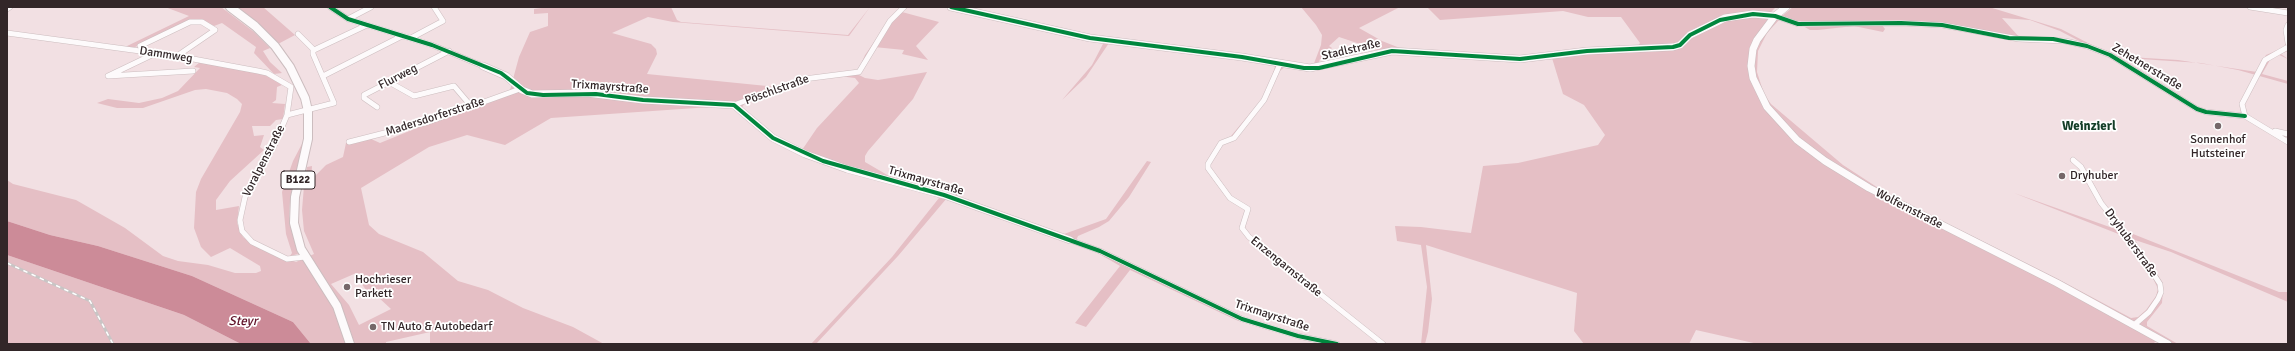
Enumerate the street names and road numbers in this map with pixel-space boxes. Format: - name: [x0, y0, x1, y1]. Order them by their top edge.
- street label: Stadlstraße: [1320, 36, 1382, 64]
- street label: Zehetnerstraße: [2109, 40, 2185, 94]
- street label: Dammweg: [138, 44, 194, 66]
- street label: Flurweg: [376, 61, 420, 93]
- street label: Pöschlstraße: [743, 72, 811, 108]
- street label: Trixmayrstraße: [571, 77, 649, 97]
- street label: Madersdorferstraße: [384, 94, 486, 140]
- street label: Voralpenstraße: [240, 123, 288, 199]
- street label: Trixmayrstraße: [887, 163, 965, 199]
- road number: B122: [281, 171, 315, 189]
- street label: Wolfernstraße: [1873, 186, 1945, 232]
- street label: Dryhuberstraße: [2101, 206, 2161, 280]
- street label: Enzengarnstraße: [1247, 234, 1325, 300]
- street label: Trixmayrstraße: [1233, 297, 1311, 335]

